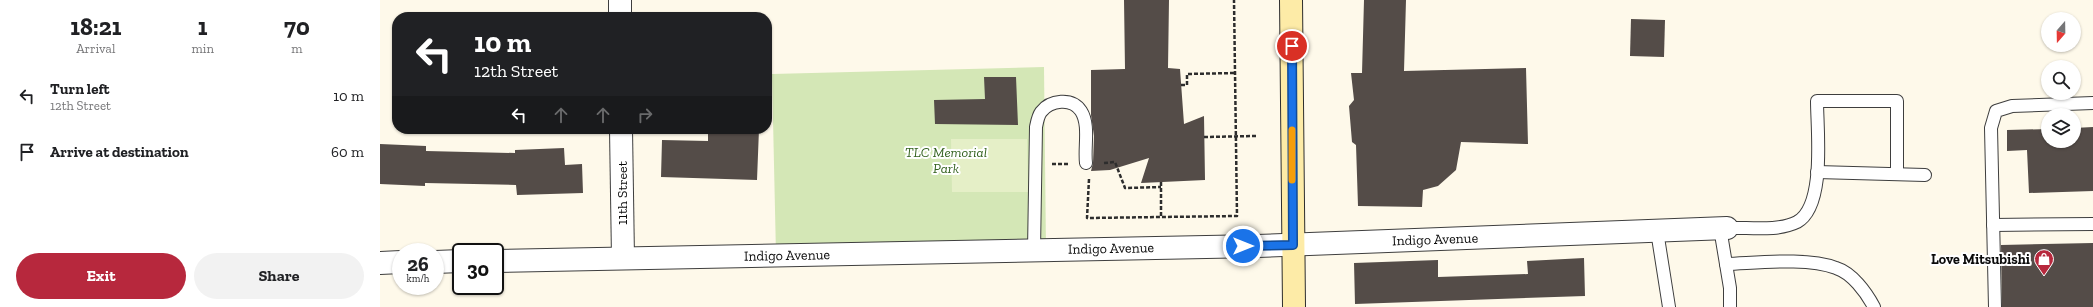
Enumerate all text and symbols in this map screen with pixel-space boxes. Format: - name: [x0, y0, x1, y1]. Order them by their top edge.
- text: 18:21: [70, 12, 121, 41]
- text: 1: [198, 12, 208, 41]
- text: 70: [284, 12, 310, 41]
- north arrow: [2041, 12, 2081, 52]
- map controls: [2041, 12, 2081, 148]
- text: 10 m: [474, 26, 531, 59]
- icon: left: [408, 28, 460, 80]
- pin: [1275, 29, 1309, 63]
- icon: arrive: [1281, 35, 1303, 57]
- text: Arrival: [76, 41, 115, 56]
- text: min: [192, 41, 214, 56]
- text: m: [291, 41, 303, 56]
- text: 12th Street: [474, 60, 558, 82]
- button: search: [2041, 60, 2081, 100]
- text: Turn left: [50, 80, 110, 98]
- icon: left: [16, 85, 38, 107]
- text: 10 m: [333, 87, 364, 105]
- text: 12th Street: [50, 98, 111, 113]
- icon: left: [508, 104, 530, 126]
- icon: ahead: [550, 104, 572, 126]
- icon: ahead: [592, 104, 614, 126]
- icon: right: [634, 104, 656, 126]
- button: layers: [2041, 108, 2081, 148]
- icon: arrive: [16, 141, 38, 163]
- text: Arrive at destination: [50, 143, 189, 161]
- text: 60 m: [331, 143, 364, 161]
- park label: TLC Memorial Park: [905, 144, 987, 177]
- street label: 11th Street: [614, 160, 631, 225]
- position arrow: [1222, 225, 1264, 267]
- street label: Indigo Avenue: [1392, 229, 1479, 249]
- street label: Indigo Avenue: [1068, 239, 1155, 258]
- speed limit sign: 30: [452, 243, 504, 295]
- street label: Indigo Avenue: [744, 246, 831, 265]
- shop icon: Love Mitsubishi: [2033, 248, 2055, 276]
- place label: Love Mitsubishi: [1931, 251, 2030, 268]
- text: 26: [407, 252, 429, 276]
- button: Exit: [16, 253, 186, 299]
- button: Share: [194, 253, 364, 299]
- text: km/h: [407, 273, 429, 285]

